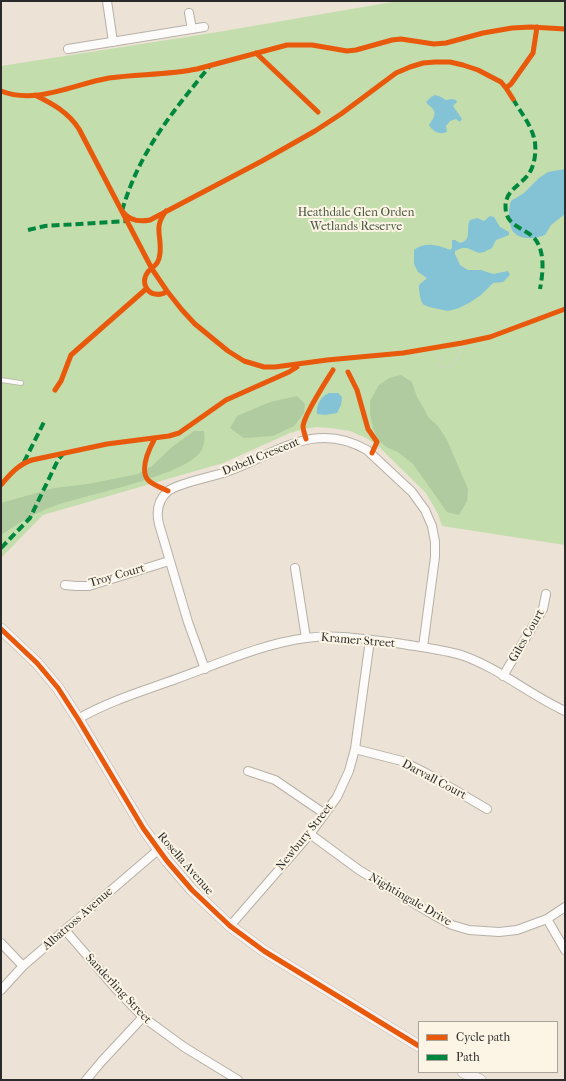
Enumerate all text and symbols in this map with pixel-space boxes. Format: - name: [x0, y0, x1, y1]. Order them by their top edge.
- park label: Heathdale Glen Orden Wetlands Reserve: [298, 206, 414, 234]
- street label: Dobell Crescent: [220, 435, 302, 479]
- street label: Troy Court: [87, 561, 147, 591]
- street label: Giles Court: [506, 607, 548, 665]
- street label: Kramer Street: [320, 631, 396, 651]
- street label: Darvall Court: [399, 757, 469, 803]
- street label: Newbury Street: [273, 800, 337, 874]
- street label: Rosella Avenue: [154, 830, 216, 898]
- street label: Nightingale Drive: [366, 870, 454, 930]
- street label: Albatross Avenue: [40, 885, 116, 953]
- street label: Sanderling Street: [82, 951, 154, 1027]
- legend: [418, 1021, 558, 1073]
- text: Cycle path: [456, 1030, 510, 1044]
- text: Path: [456, 1050, 480, 1064]

